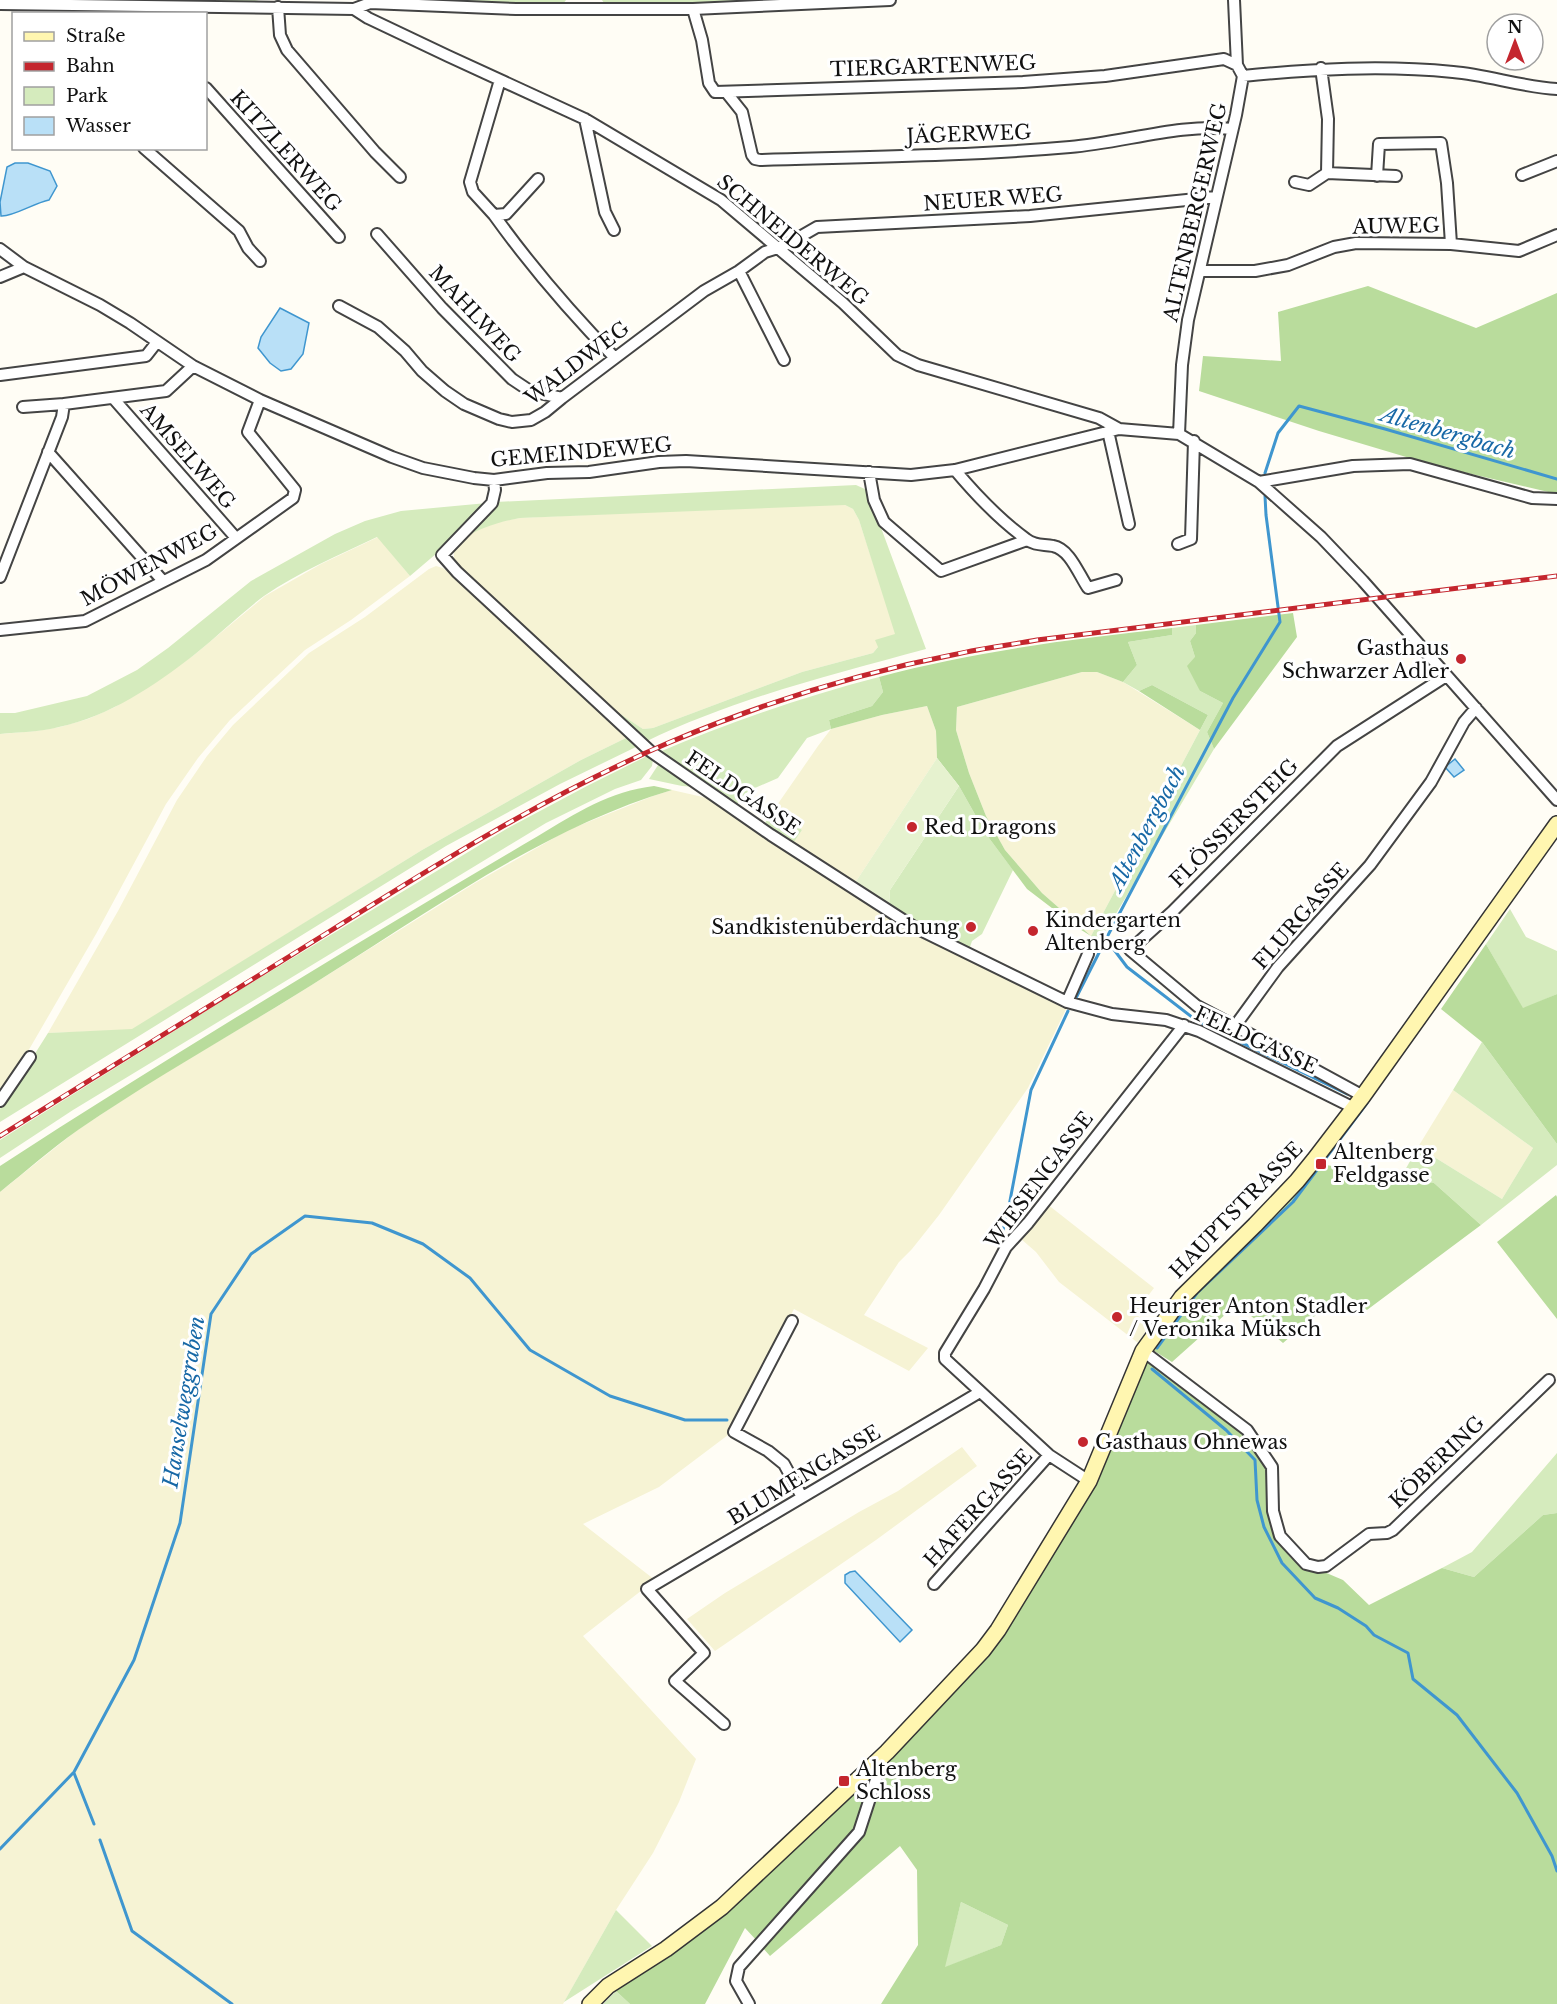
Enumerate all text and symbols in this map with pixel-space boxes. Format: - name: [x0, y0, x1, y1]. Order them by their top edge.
- legend: [12, 12, 207, 150]
- north arrow: [1485, 12, 1545, 72]
- text: N: [1507, 17, 1523, 37]
- text: Straße: [66, 25, 126, 47]
- street label: TIERGARTENWEG: [829, 50, 1037, 82]
- text: Bahn: [66, 55, 115, 77]
- text: Park: [66, 85, 108, 107]
- street label: KITZLERWEG: [225, 85, 347, 217]
- street label: ALTENBERGERWEG: [1158, 100, 1232, 325]
- text: Wasser: [65, 115, 131, 137]
- street label: JÄGERWEG: [903, 119, 1032, 148]
- street label: SCHNEIDERWEG: [712, 170, 874, 310]
- street label: NEUER WEG: [922, 182, 1064, 216]
- street label: AUWEG: [1351, 213, 1440, 239]
- street label: MAHLWEG: [424, 261, 526, 367]
- street label: WALDWEG: [519, 316, 634, 411]
- street label: AMSELWEG: [135, 397, 241, 514]
- water label: Altenbergbach: [1375, 401, 1518, 465]
- street label: GEMEINDEWEG: [489, 432, 673, 472]
- street label: MÖWENWEG: [76, 518, 221, 611]
- place label: Gasthaus Schwarzer Adler: [1282, 636, 1449, 683]
- marker: Gasthaus Schwarzer Adler: [1454, 652, 1468, 666]
- street label: FELDGASSE: [681, 746, 805, 840]
- street label: FLÖSSERSTEIG: [1164, 753, 1303, 892]
- water label: Altenbergbach: [1102, 761, 1191, 898]
- place label: Red Dragons: [924, 815, 1056, 839]
- marker: Red Dragons: [905, 820, 919, 834]
- street label: FLURGASSE: [1248, 858, 1354, 974]
- place label: Kindergarten Altenberg: [1044, 908, 1181, 955]
- place label: Sandkistenüberdachung: [711, 915, 960, 939]
- marker: Sandkistenüberdachung: [964, 920, 978, 934]
- marker: Kindergarten Altenberg: [1026, 924, 1040, 938]
- street label: FELDGASSE: [1191, 1001, 1321, 1079]
- street label: WIESENGASSE: [979, 1107, 1098, 1254]
- street label: HAUPTSTRASSE: [1165, 1137, 1307, 1283]
- place label: Altenberg Feldgasse: [1332, 1140, 1435, 1187]
- marker: Altenberg Feldgasse: [1314, 1157, 1328, 1171]
- place label: Heuriger Anton Stadler / Veronika Müksch: [1129, 1294, 1368, 1341]
- marker: Heuriger Anton Stadler / Veronika Müksch: [1110, 1310, 1124, 1324]
- water label: Hanselweggraben: [157, 1314, 210, 1491]
- street label: KÖBERING: [1384, 1410, 1489, 1513]
- street label: BLUMENGASSE: [723, 1420, 885, 1530]
- place label: Gasthaus Ohnewas: [1095, 1430, 1288, 1454]
- marker: Gasthaus Ohnewas: [1076, 1435, 1090, 1449]
- street label: HAFERGASSE: [919, 1444, 1037, 1572]
- place label: Altenberg Schloss: [855, 1757, 958, 1804]
- marker: Altenberg Schloss: [837, 1774, 851, 1788]

